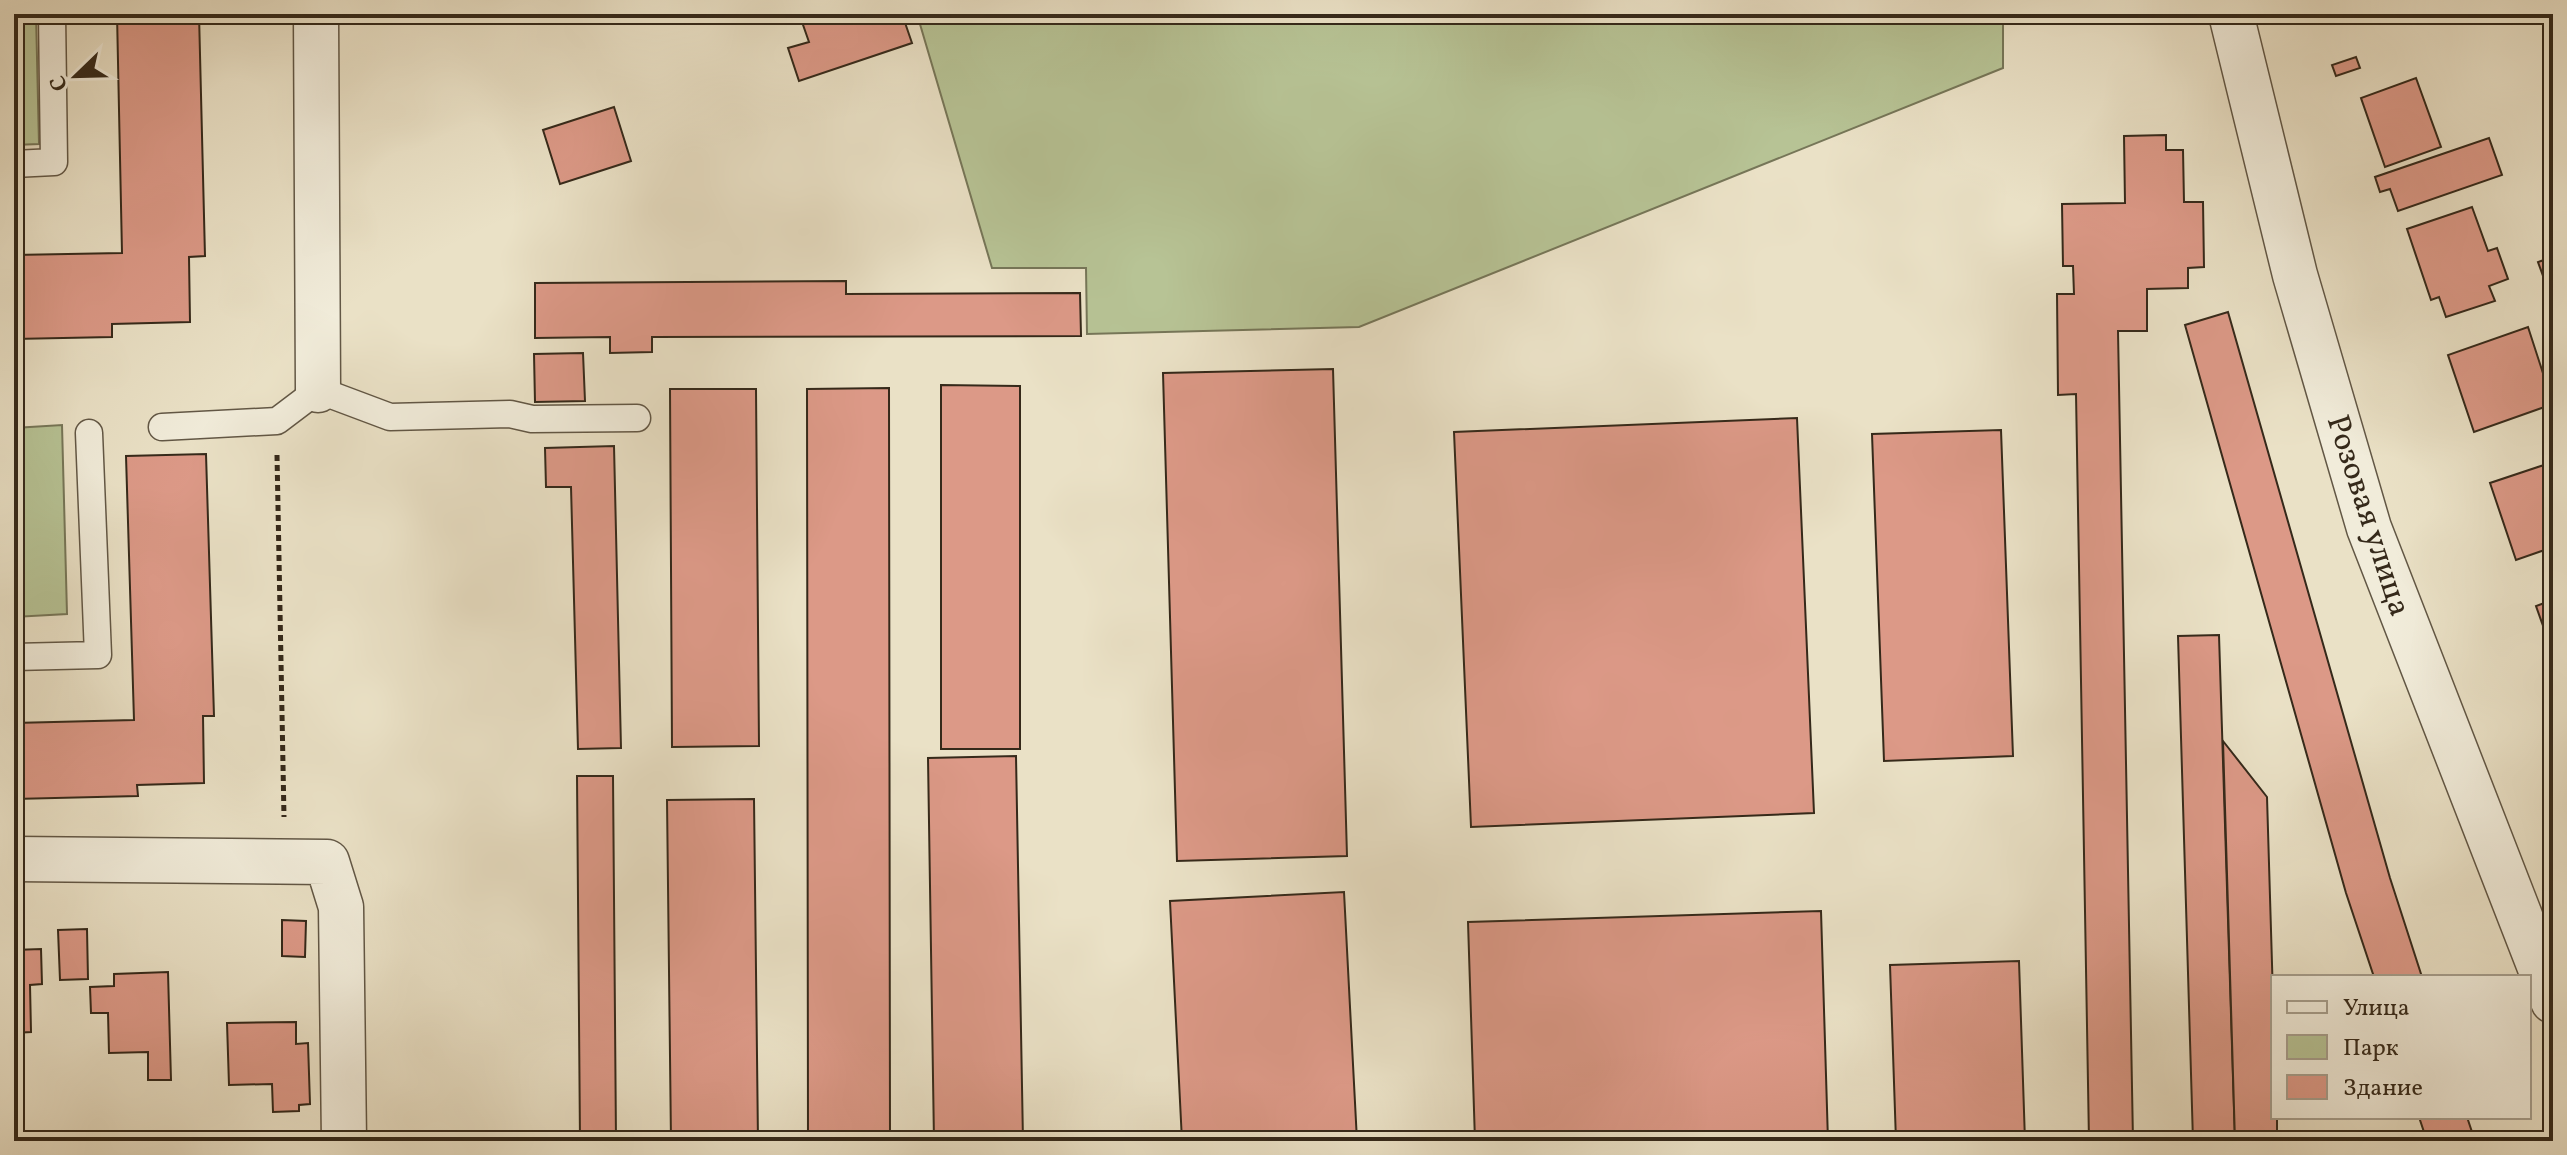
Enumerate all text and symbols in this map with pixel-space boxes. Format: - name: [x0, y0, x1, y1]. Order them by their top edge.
- north arrow: [36, 36, 116, 116]
- text: С: [43, 70, 77, 95]
- street label: Розовая улица: [2314, 410, 2420, 622]
- legend: [2271, 975, 2531, 1119]
- text: Улица: [2343, 992, 2410, 1026]
- text: Парк: [2343, 1032, 2399, 1066]
- text: Здание: [2343, 1072, 2423, 1106]

